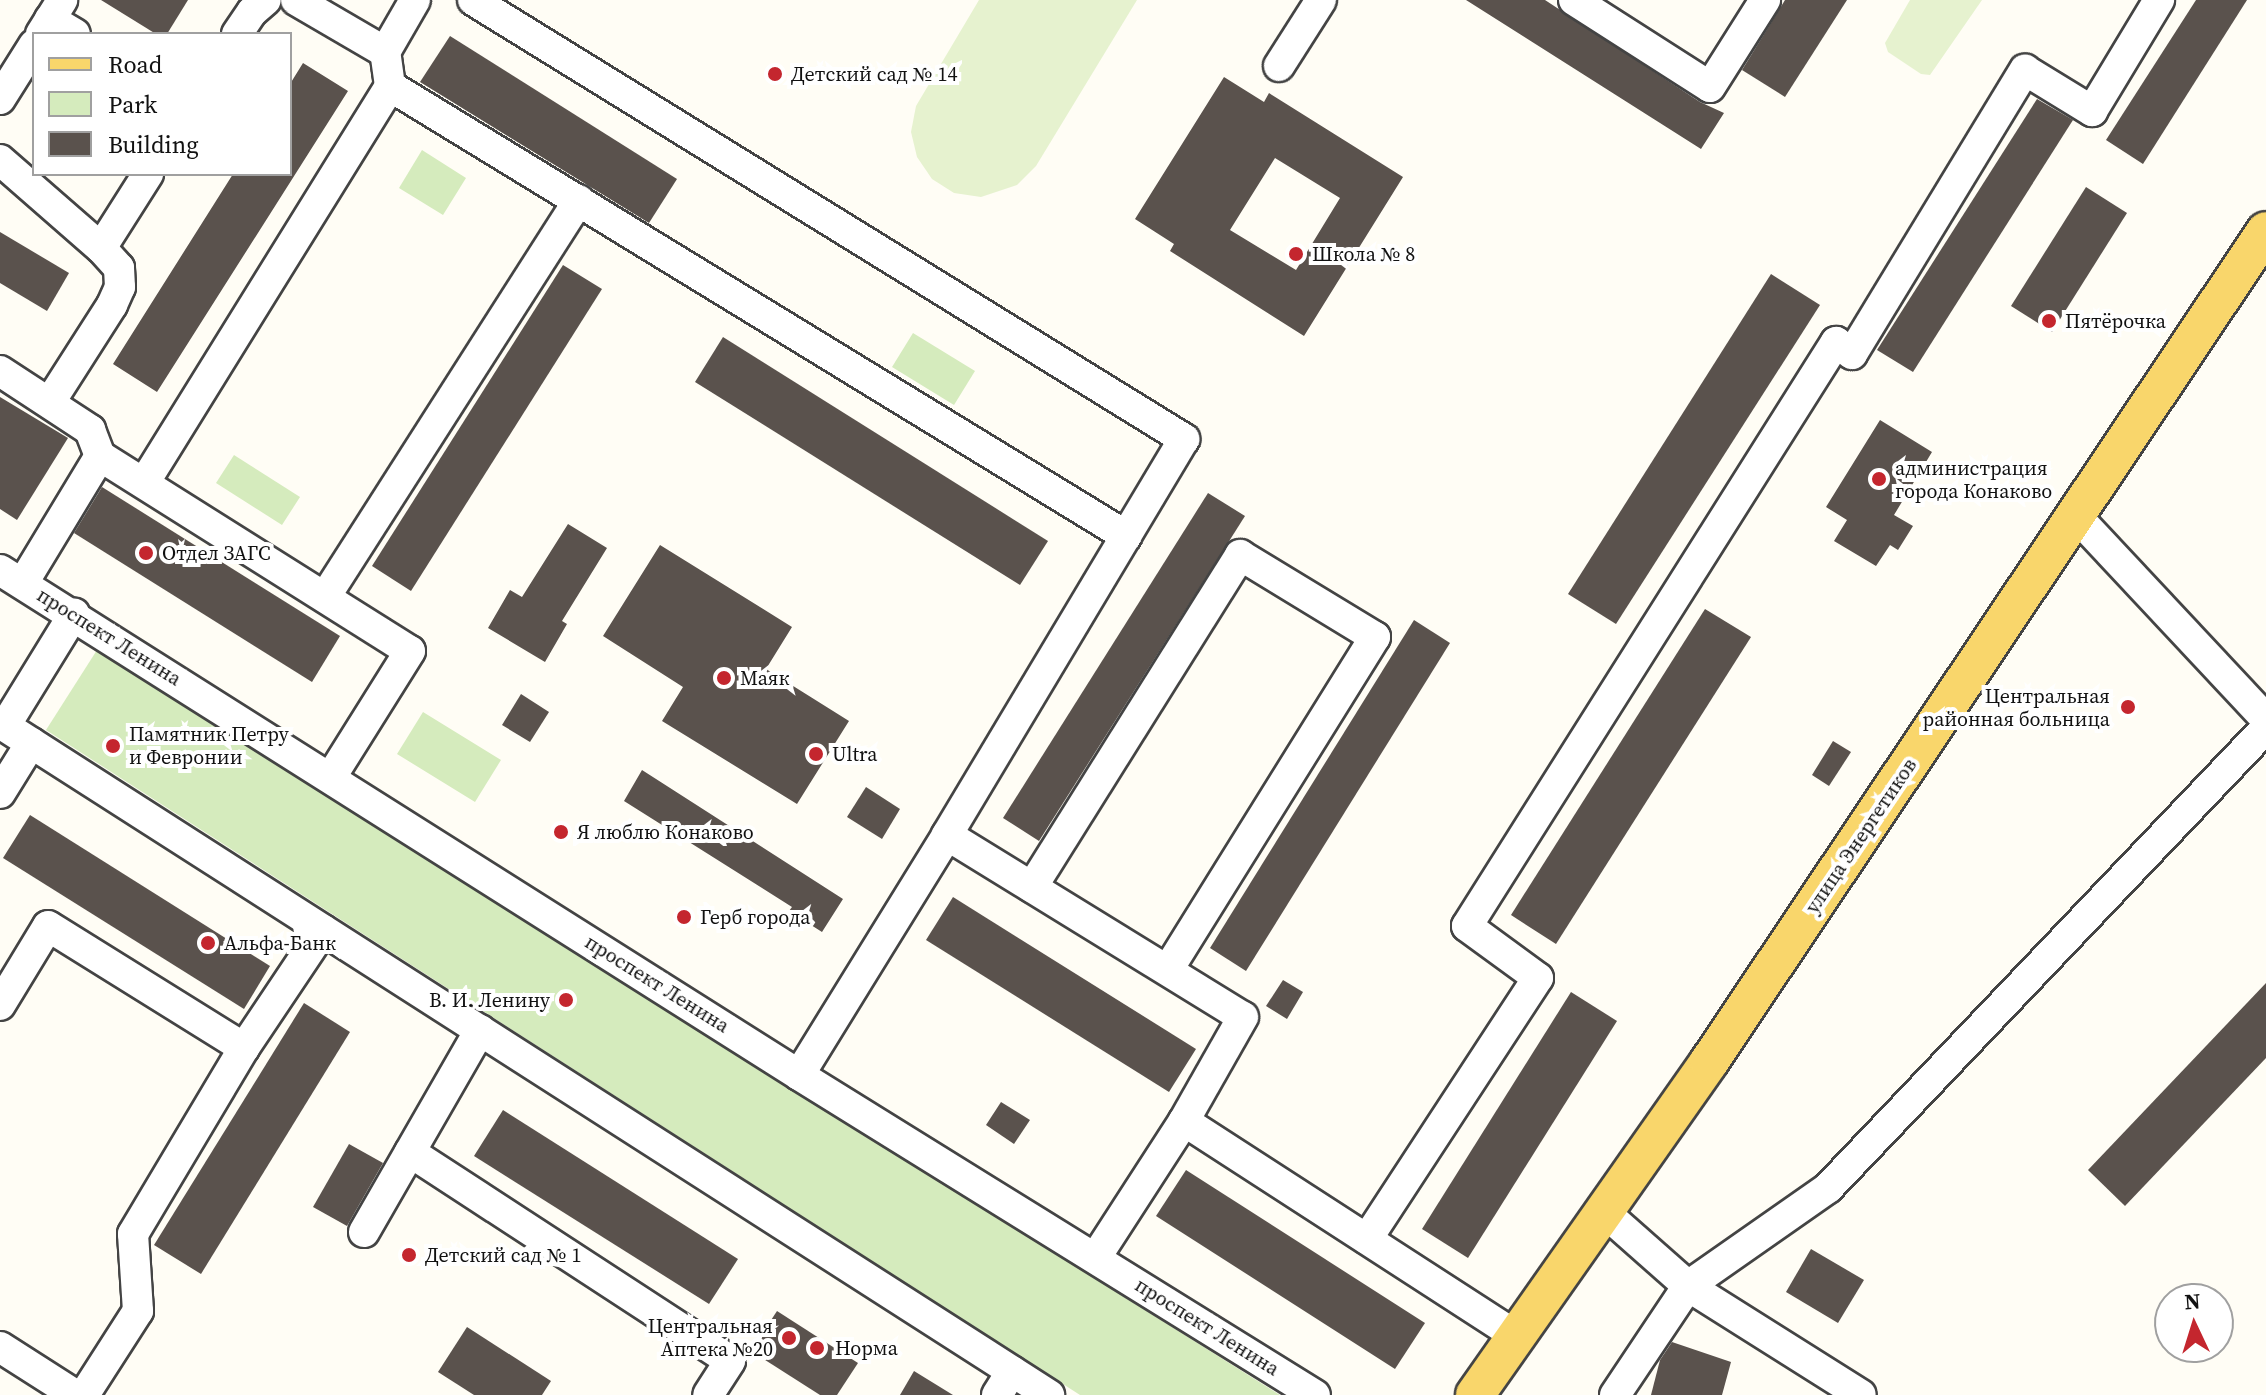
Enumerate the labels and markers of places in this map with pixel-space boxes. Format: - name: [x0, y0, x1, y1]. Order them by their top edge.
- place label: Детский сад № 14: [791, 62, 957, 86]
- marker: Детский сад № 14: [766, 65, 784, 83]
- place label: Школа № 8: [1312, 242, 1415, 266]
- marker: Школа № 8: [1287, 245, 1305, 263]
- place label: Пятёрочка: [2065, 309, 2166, 333]
- marker: Пятёрочка: [2040, 312, 2058, 330]
- place label: администрация города Конаково: [1895, 456, 2052, 503]
- marker: администрация города Конаково: [1870, 470, 1888, 488]
- place label: Отдел ЗАГС: [162, 541, 271, 565]
- marker: Отдел ЗАГС: [137, 544, 155, 562]
- place label: Маяк: [740, 666, 790, 690]
- marker: Маяк: [715, 669, 733, 687]
- place label: Центральная районная больница: [1923, 684, 2110, 731]
- marker: Центральная районная больница: [2117, 696, 2139, 718]
- place label: Памятник Петру и Февронии: [129, 722, 289, 769]
- marker: Памятник Петру и Февронии: [104, 737, 122, 755]
- place label: Ultra: [832, 742, 877, 766]
- marker: Ultra: [807, 745, 825, 763]
- place label: Я люблю Конаково: [577, 820, 754, 844]
- marker: Я люблю Конаково: [552, 823, 570, 841]
- place label: Герб города: [700, 905, 810, 929]
- marker: Герб города: [675, 908, 693, 926]
- place label: Альфа-Банк: [224, 931, 336, 955]
- marker: Альфа-Банк: [199, 934, 217, 952]
- place label: В. И. Ленину: [429, 988, 550, 1012]
- marker: В. И. Ленину: [557, 991, 575, 1009]
- place label: Детский сад № 1: [425, 1243, 581, 1267]
- marker: Детский сад № 1: [400, 1246, 418, 1264]
- place label: Центральная Аптека №20: [648, 1314, 773, 1361]
- marker: Центральная Аптека №20: [780, 1329, 798, 1347]
- place label: Норма: [835, 1336, 898, 1360]
- marker: Норма: [806, 1337, 828, 1359]

